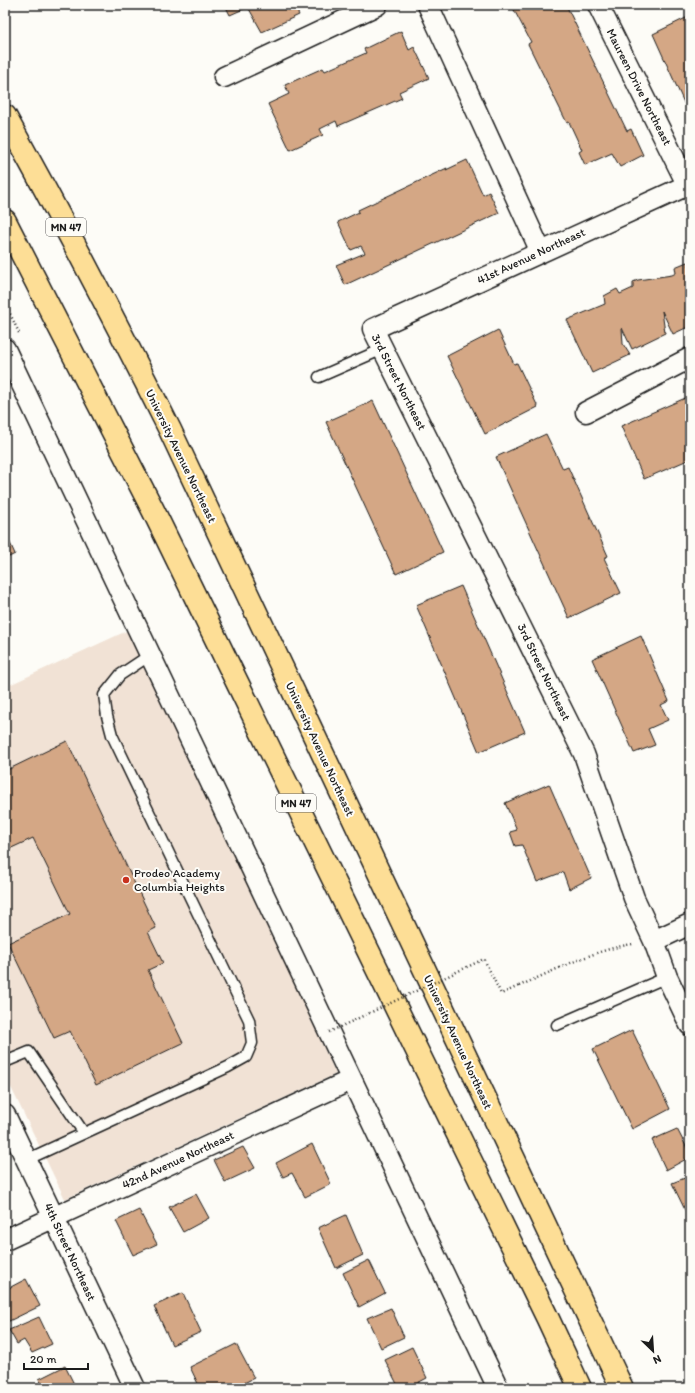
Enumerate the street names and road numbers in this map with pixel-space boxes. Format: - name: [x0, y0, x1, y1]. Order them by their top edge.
- street label: Maureen Drive Northeast: [603, 26, 675, 148]
- road number: MN 47: [46, 218, 86, 236]
- street label: 41st Avenue Northeast: [475, 225, 588, 287]
- street label: 3rd Street Northeast: [369, 332, 430, 433]
- street label: University Avenue Northeast: [143, 387, 220, 525]
- street label: 3rd Street Northeast: [514, 621, 574, 723]
- street label: University Avenue Northeast: [283, 680, 358, 819]
- road number: MN 47: [276, 794, 316, 812]
- street label: University Avenue Northeast: [421, 973, 496, 1112]
- street label: 42nd Avenue Northeast: [120, 1128, 237, 1192]
- street label: 4th Street Northeast: [41, 1201, 99, 1304]

